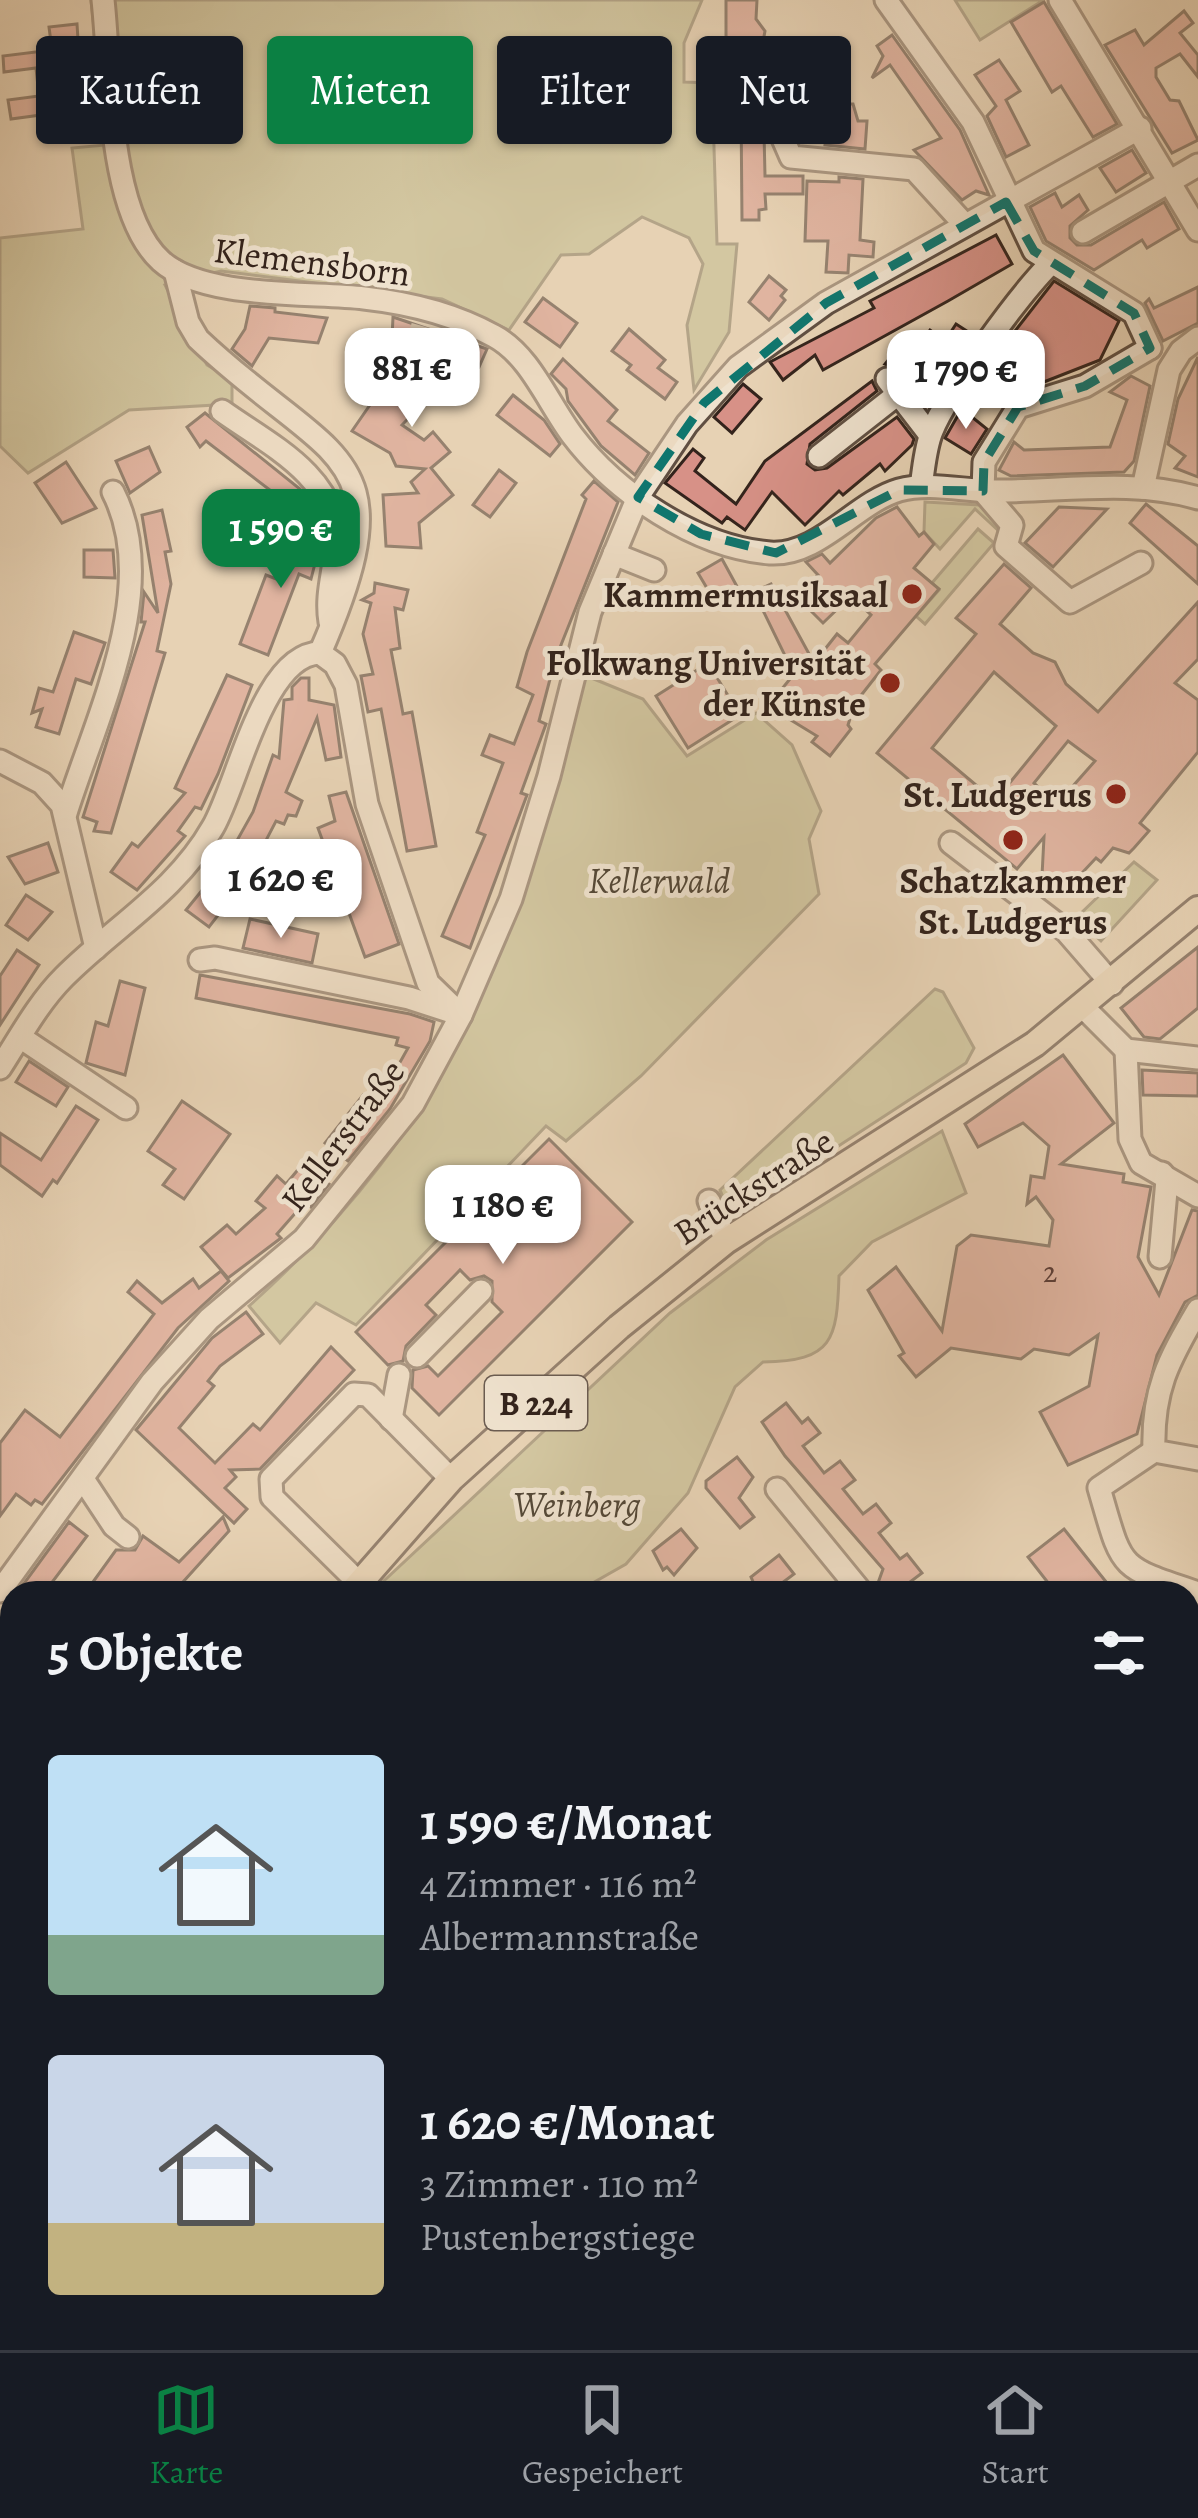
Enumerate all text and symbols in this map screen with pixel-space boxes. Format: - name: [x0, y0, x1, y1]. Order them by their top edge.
- chip: Kaufen: [36, 36, 243, 144]
- chip: Mieten: [267, 36, 473, 144]
- chip: Filter: [497, 36, 672, 144]
- chip: Neu: [696, 36, 851, 144]
- street label: Klemensborn: [211, 225, 413, 298]
- pin: 881 €: [328, 328, 496, 430]
- pin: 1 790 €: [855, 330, 1077, 432]
- text: 881 €: [372, 340, 452, 393]
- text: 1 790 €: [914, 342, 1018, 395]
- pin: 1 590 €: [170, 489, 392, 591]
- text: 1 590 €: [229, 501, 333, 554]
- place label: Kammermusiksaal: [603, 570, 889, 619]
- marker: Kammermusiksaal: [899, 581, 925, 607]
- place label: Folkwang Universität der Künste: [546, 638, 866, 728]
- marker: Folkwang Universität der Künste: [877, 670, 903, 696]
- place label: St. Ludgerus: [903, 770, 1092, 819]
- marker: St. Ludgerus: [1103, 781, 1129, 807]
- marker: Schatzkammer St. Ludgerus: [1000, 827, 1026, 853]
- pin: 1 620 €: [170, 839, 392, 941]
- text: 1 620 €: [228, 851, 334, 904]
- park label: Kellerwald: [588, 856, 730, 905]
- place label: Schatzkammer St. Ludgerus: [900, 856, 1127, 946]
- street label: Kellerstraße: [269, 1049, 416, 1222]
- street label: Brückstraße: [664, 1116, 843, 1256]
- pin: 1 180 €: [392, 1165, 614, 1267]
- text: 1 180 €: [452, 1177, 554, 1230]
- house number: 2: [1043, 1252, 1057, 1292]
- road number: B 224: [485, 1376, 587, 1430]
- park label: Weinberg: [513, 1480, 641, 1529]
- text: 5 Objekte: [48, 1618, 243, 1688]
- icon: filters: [1086, 1620, 1152, 1686]
- text: 1 590 €/Monat: [420, 1787, 712, 1857]
- icon: home: [144, 1803, 288, 1947]
- text: 4 Zimmer · 116 m²: [420, 1857, 697, 1910]
- text: Albermannstraße: [420, 1910, 699, 1963]
- text: 1 620 €/Monat: [420, 2087, 715, 2157]
- icon: home: [144, 2103, 288, 2247]
- text: 3 Zimmer · 110 m²: [420, 2157, 698, 2210]
- text: Pustenbergstiege: [420, 2210, 695, 2263]
- tab: Karte: [149, 2377, 223, 2494]
- tab: Gespeichert: [522, 2377, 683, 2494]
- tab: Start: [981, 2377, 1049, 2494]

